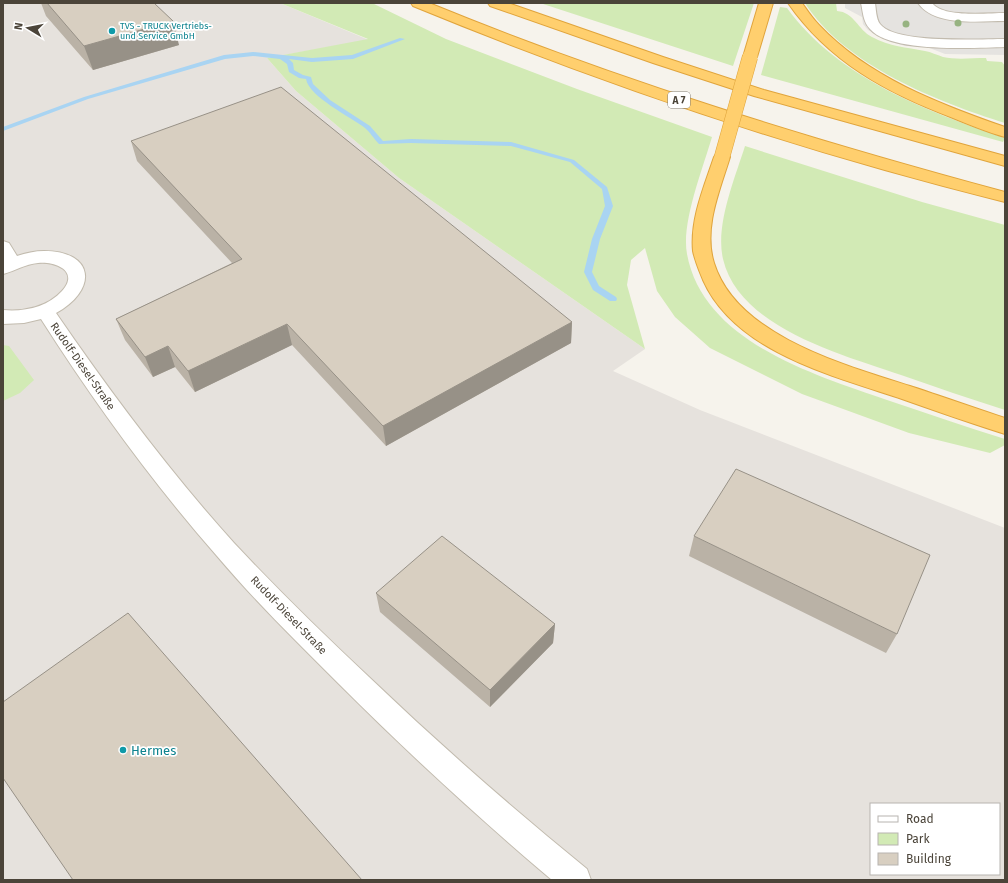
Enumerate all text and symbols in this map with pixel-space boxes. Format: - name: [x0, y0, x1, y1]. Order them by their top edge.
- north arrow: [8, 8, 48, 48]
- place label: TVS - TRUCK Vertriebs- und Service GmbH: [120, 21, 212, 41]
- text: N: [12, 22, 26, 31]
- marker: TVS - TRUCK Vertriebs- und Service GmbH: [107, 26, 117, 36]
- road number: A 7: [668, 92, 690, 108]
- street label: Rudolf-Diesel-Straße: [47, 320, 118, 413]
- street label: Rudolf-Diesel-Straße: [248, 573, 329, 657]
- place label: Hermes: [131, 743, 176, 758]
- marker: Hermes: [118, 745, 128, 755]
- legend: [870, 803, 1000, 875]
- text: Road: [906, 812, 934, 826]
- text: Park: [906, 832, 930, 846]
- text: Building: [906, 852, 952, 866]

